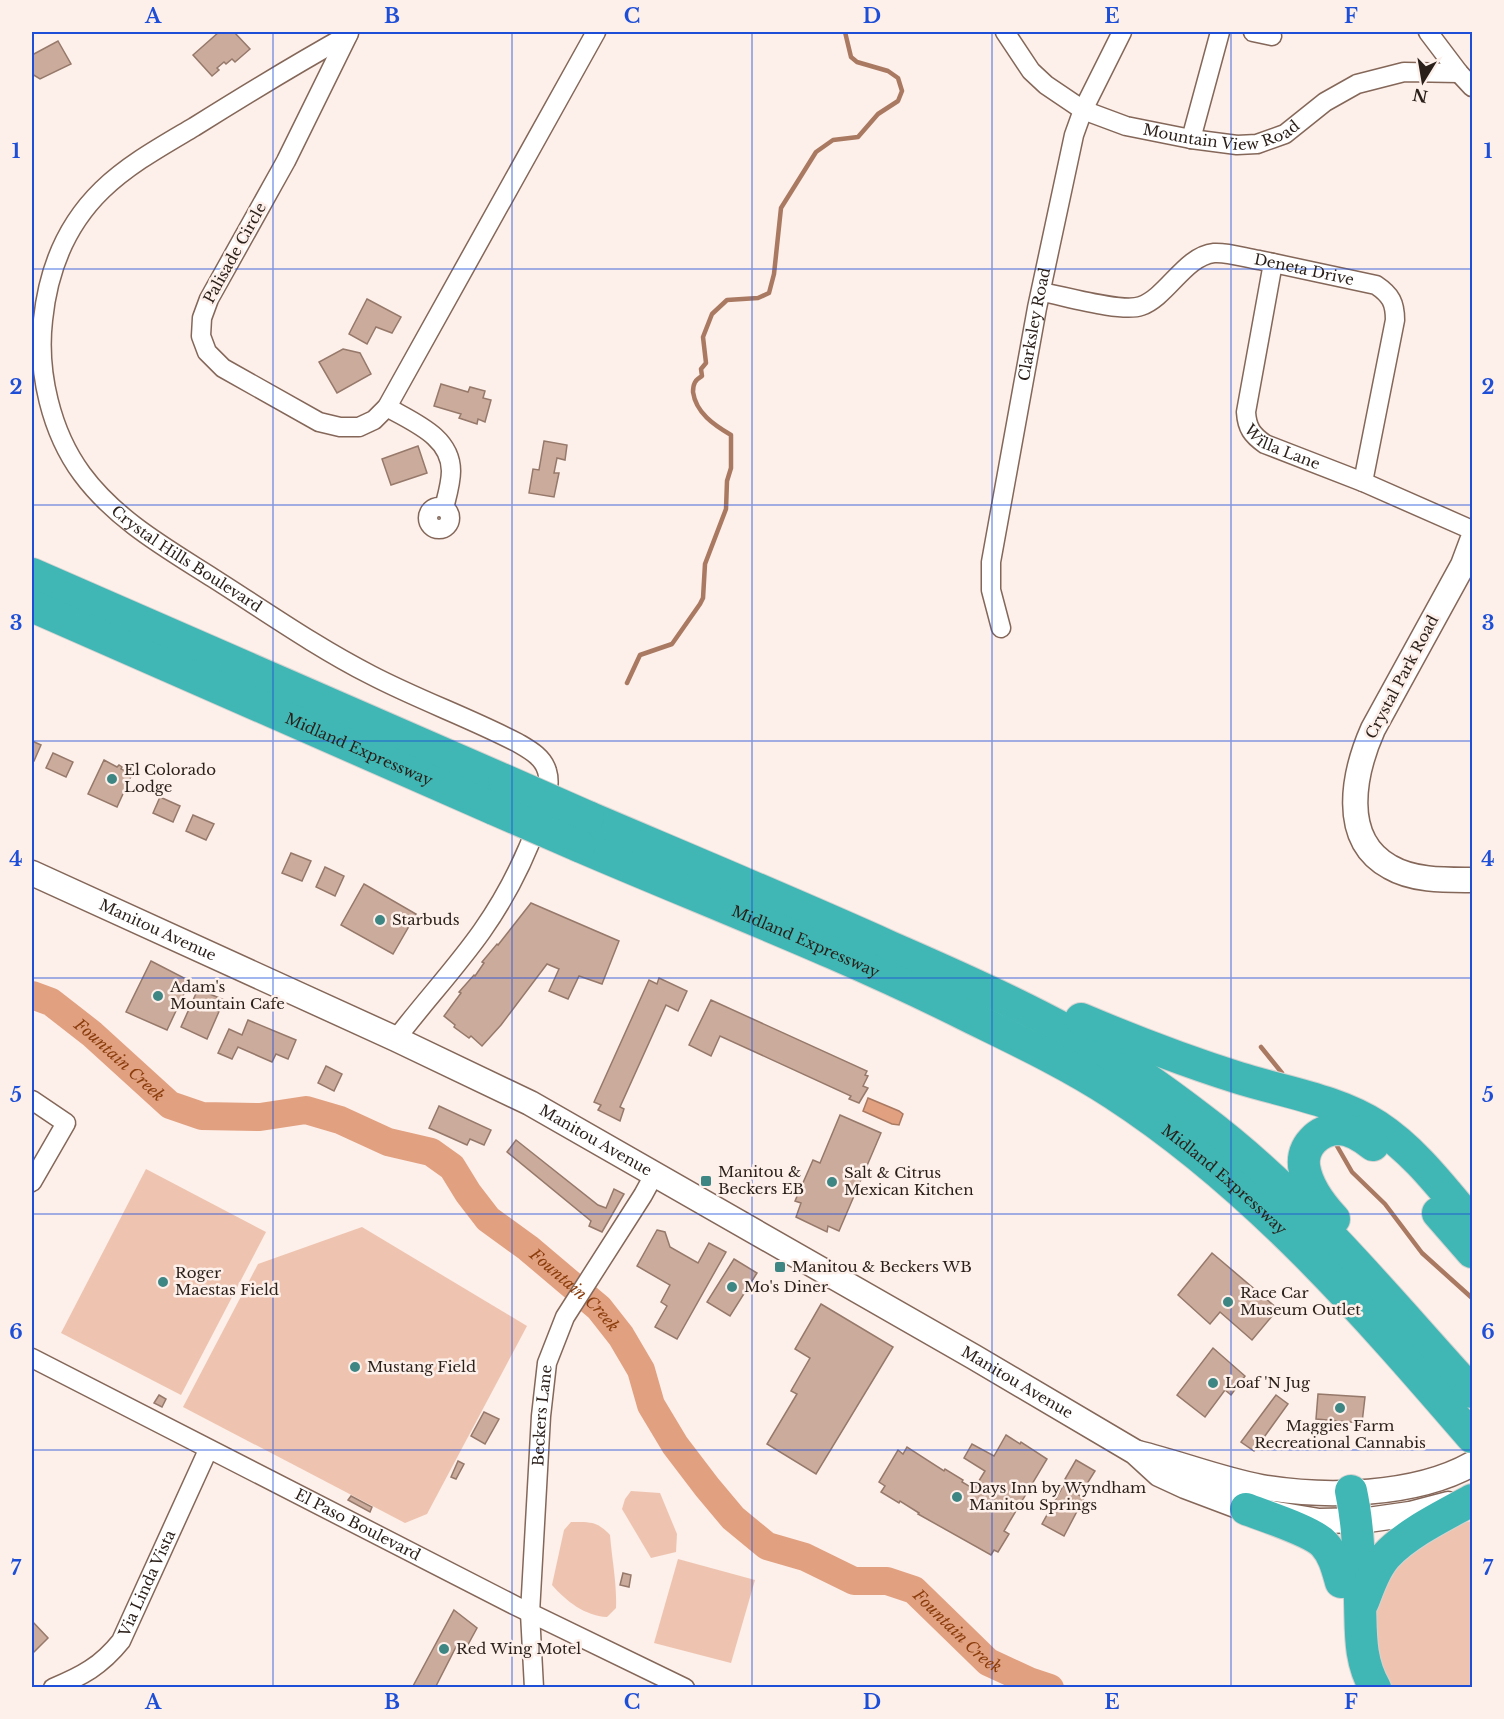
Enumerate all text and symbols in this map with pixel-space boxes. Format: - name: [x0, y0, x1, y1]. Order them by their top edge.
- text: A: [144, 4, 162, 28]
- text: B: [384, 4, 400, 28]
- text: C: [624, 4, 640, 28]
- text: D: [863, 4, 881, 28]
- text: E: [1104, 4, 1120, 28]
- text: F: [1344, 4, 1358, 28]
- north arrow: [1393, 51, 1453, 111]
- text: N: [1411, 84, 1429, 107]
- street label: Mountain View Road: [1141, 116, 1303, 154]
- text: 1: [12, 139, 21, 163]
- text: 1: [1484, 139, 1493, 163]
- street label: Palisade Circle: [199, 199, 270, 306]
- street label: Deneta Drive: [1252, 249, 1356, 289]
- street label: Clarksley Road: [1014, 266, 1054, 382]
- text: 2: [9, 375, 23, 399]
- text: 2: [1481, 375, 1495, 399]
- street label: Willa Lane: [1240, 419, 1323, 473]
- street label: Crystal Hills Boulevard: [108, 501, 266, 616]
- text: 3: [10, 611, 22, 635]
- text: 3: [1482, 611, 1494, 635]
- street label: Crystal Park Road: [1361, 612, 1442, 742]
- street label: Midland Expressway: [282, 708, 436, 790]
- place label: El Colorado Lodge: [124, 760, 216, 796]
- marker: El Colorado Lodge: [105, 772, 119, 786]
- text: 4: [9, 847, 23, 871]
- text: 4: [1481, 847, 1495, 871]
- street label: Manitou Avenue: [96, 895, 219, 965]
- street label: Midland Expressway: [729, 901, 883, 982]
- place label: Starbuds: [392, 910, 460, 929]
- marker: Starbuds: [373, 913, 387, 927]
- place label: Adam's Mountain Cafe: [169, 977, 285, 1013]
- marker: Adam's Mountain Cafe: [151, 989, 165, 1003]
- water label: Fountain Creek: [70, 1014, 169, 1105]
- text: 5: [10, 1083, 22, 1107]
- text: 5: [1482, 1083, 1494, 1107]
- street label: Manitou Avenue: [536, 1100, 655, 1180]
- street label: Midland Expressway: [1158, 1120, 1291, 1239]
- place label: Manitou & Beckers EB: [718, 1162, 804, 1198]
- place label: Salt & Citrus Mexican Kitchen: [844, 1163, 973, 1199]
- marker: Manitou & Beckers EB: [699, 1174, 713, 1188]
- marker: Salt & Citrus Mexican Kitchen: [825, 1175, 839, 1189]
- water label: Fountain Creek: [525, 1244, 624, 1335]
- place label: Manitou & Beckers WB: [792, 1257, 972, 1276]
- marker: Manitou & Beckers WB: [773, 1260, 787, 1274]
- place label: Roger Maestas Field: [175, 1263, 279, 1299]
- marker: Roger Maestas Field: [156, 1275, 170, 1289]
- place label: Mo's Diner: [744, 1277, 829, 1296]
- marker: Mo's Diner: [725, 1280, 739, 1294]
- place label: Race Car Museum Outlet: [1240, 1283, 1361, 1319]
- marker: Race Car Museum Outlet: [1221, 1295, 1235, 1309]
- text: 6: [9, 1320, 23, 1344]
- text: 6: [1481, 1320, 1495, 1344]
- street label: Manitou Avenue: [958, 1342, 1077, 1422]
- place label: Mustang Field: [367, 1357, 476, 1376]
- marker: Mustang Field: [348, 1360, 362, 1374]
- street label: Beckers Lane: [528, 1364, 556, 1467]
- place label: Loaf 'N Jug: [1225, 1373, 1311, 1392]
- marker: Loaf 'N Jug: [1206, 1376, 1220, 1390]
- marker: Maggies Farm Recreational Cannabis: [1333, 1401, 1347, 1415]
- place label: Maggies Farm Recreational Cannabis: [1254, 1416, 1426, 1452]
- place label: Days Inn by Wyndham Manitou Springs: [969, 1478, 1146, 1514]
- street label: El Paso Boulevard: [292, 1484, 424, 1565]
- marker: Days Inn by Wyndham Manitou Springs: [950, 1490, 964, 1504]
- street label: Via Linda Vista: [114, 1526, 180, 1640]
- text: 7: [11, 1556, 22, 1580]
- text: 7: [1483, 1556, 1494, 1580]
- water label: Fountain Creek: [908, 1584, 1005, 1677]
- place label: Red Wing Motel: [456, 1639, 581, 1658]
- marker: Red Wing Motel: [437, 1642, 451, 1656]
- text: A: [144, 1690, 162, 1714]
- text: B: [384, 1690, 400, 1714]
- text: C: [624, 1690, 640, 1714]
- text: D: [863, 1690, 881, 1714]
- text: E: [1104, 1690, 1120, 1714]
- text: F: [1344, 1690, 1358, 1714]

